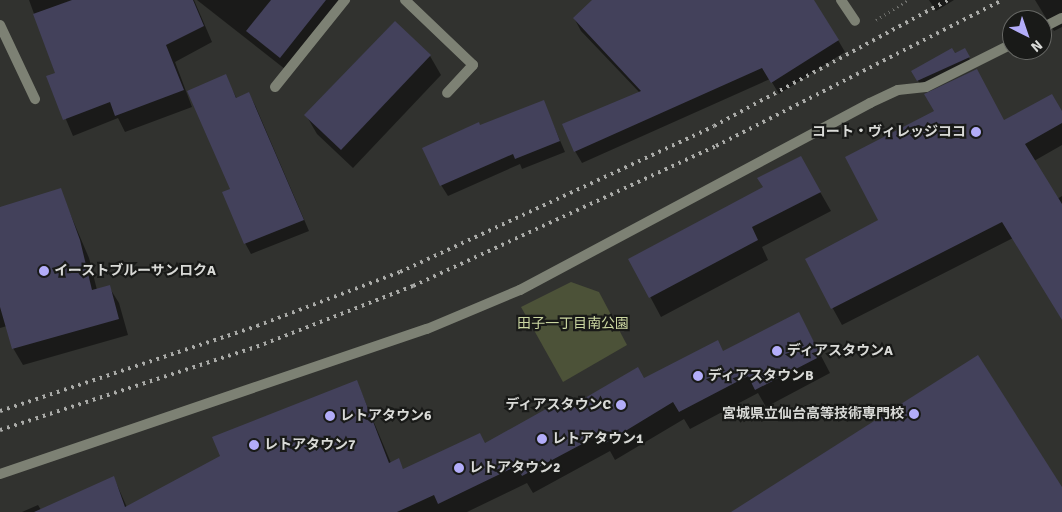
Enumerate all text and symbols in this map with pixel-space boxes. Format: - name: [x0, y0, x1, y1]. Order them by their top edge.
- north arrow: [1002, 10, 1052, 60]
- text: N: [1027, 36, 1046, 56]
- place label: コート・ヴィレッジココ: [812, 124, 966, 140]
- marker: コート・ヴィレッジココ: [970, 126, 982, 138]
- place label: イーストブルーサンロクA: [54, 263, 217, 279]
- marker: イーストブルーサンロクA: [38, 265, 50, 277]
- park label: 田子一丁目南公園: [517, 316, 629, 332]
- place label: ディアスタウンA: [787, 343, 894, 359]
- marker: ディアスタウンA: [771, 345, 783, 357]
- place label: ディアスタウンB: [708, 368, 815, 384]
- marker: ディアスタウンB: [692, 370, 704, 382]
- place label: ディアスタウンC: [504, 397, 611, 413]
- marker: ディアスタウンC: [615, 399, 627, 411]
- place label: 宮城県立仙台高等技術専門校: [722, 406, 904, 422]
- place label: レトアタウン6: [340, 408, 432, 424]
- marker: 宮城県立仙台高等技術専門校: [908, 408, 920, 420]
- marker: レトアタウン6: [324, 410, 336, 422]
- place label: レトアタウン1: [552, 431, 644, 447]
- marker: レトアタウン1: [536, 433, 548, 445]
- place label: レトアタウン7: [264, 437, 356, 453]
- marker: レトアタウン7: [248, 439, 260, 451]
- place label: レトアタウン2: [469, 460, 561, 476]
- marker: レトアタウン2: [453, 462, 465, 474]

